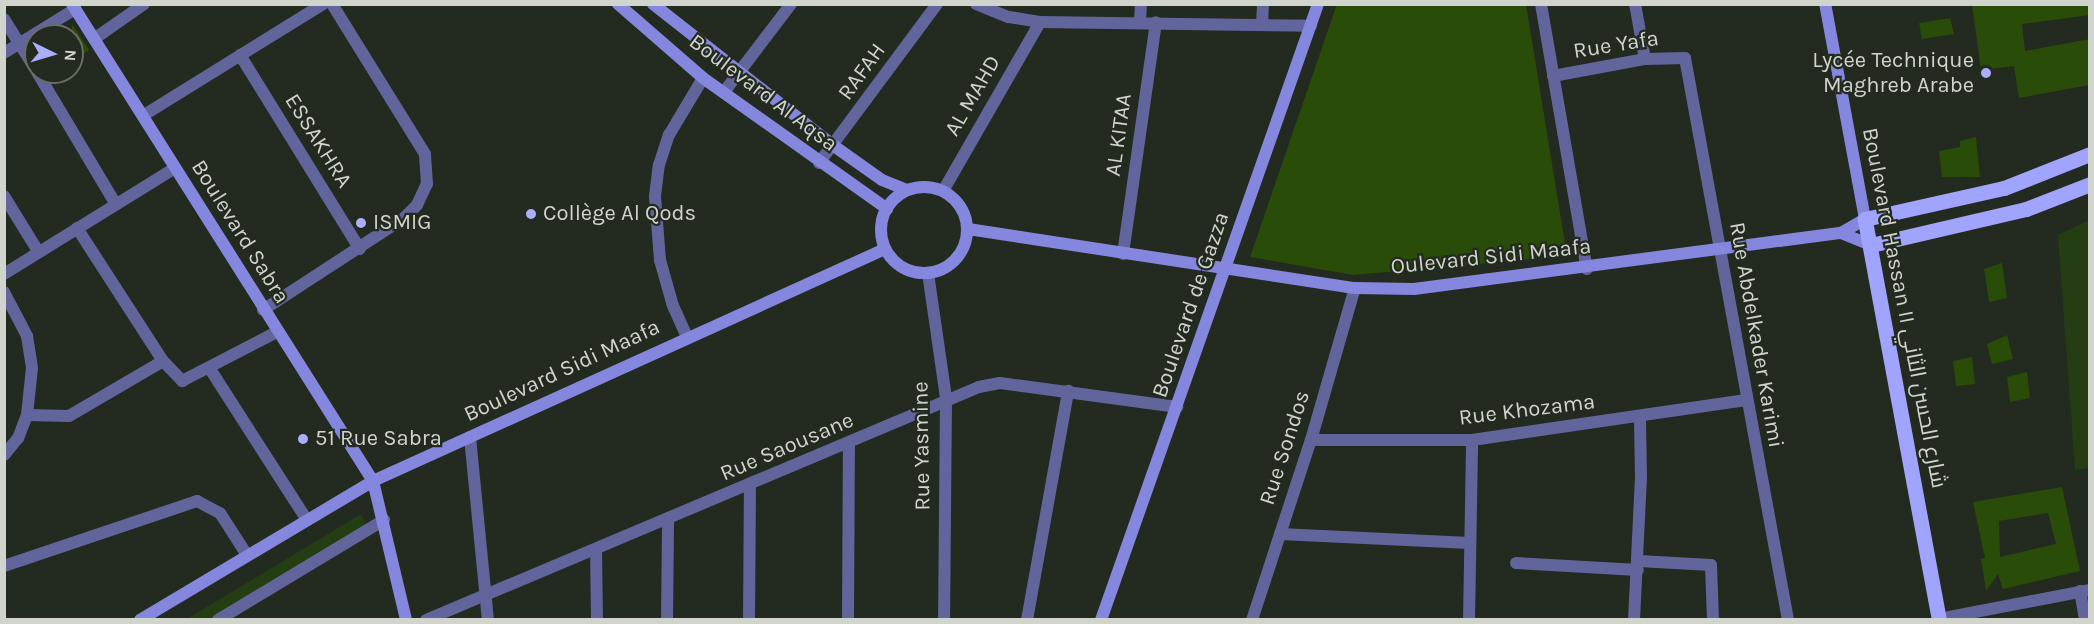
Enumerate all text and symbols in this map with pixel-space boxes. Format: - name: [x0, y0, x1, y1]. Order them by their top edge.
- north arrow: [24, 24, 84, 84]
- street label: Rue Yafa: [1572, 25, 1660, 65]
- street label: Boulevard Al Aqsa: [684, 29, 842, 157]
- street label: RAFAH: [833, 38, 891, 106]
- place label: Lycée Technique Maghreb Arabe: [1812, 47, 1974, 98]
- text: N: [60, 49, 80, 62]
- street label: AL MAHD: [939, 51, 1007, 141]
- marker: Lycée Technique Maghreb Arabe: [1979, 66, 1993, 80]
- street label: ESSAKHRA: [279, 89, 357, 193]
- street label: AL KITAA: [1100, 92, 1138, 178]
- street label: Boulevard Hassan II شارع الحسن الثاني: [1856, 126, 1952, 490]
- street label: Boulevard Sabra: [185, 155, 295, 309]
- place label: Collège Al Qods: [543, 201, 696, 227]
- marker: Collège Al Qods: [524, 207, 538, 221]
- street label: Boulevard de Gazza: [1147, 209, 1235, 401]
- place label: ISMIG: [373, 210, 431, 236]
- marker: ISMIG: [354, 216, 368, 230]
- street label: Rue Abdelkader Karimi: [1723, 220, 1789, 450]
- street label: Oulevard Sidi Maafa: [1389, 233, 1593, 281]
- street label: Boulevard Sidi Maafa: [460, 314, 664, 428]
- street label: Rue Yasmine: [908, 381, 936, 511]
- street label: Rue Sondos: [1254, 388, 1316, 508]
- street label: Rue Khozama: [1457, 389, 1597, 431]
- street label: Rue Saousane: [716, 407, 858, 487]
- place label: 51 Rue Sabra: [315, 426, 442, 452]
- marker: 51 Rue Sabra: [296, 432, 310, 446]

